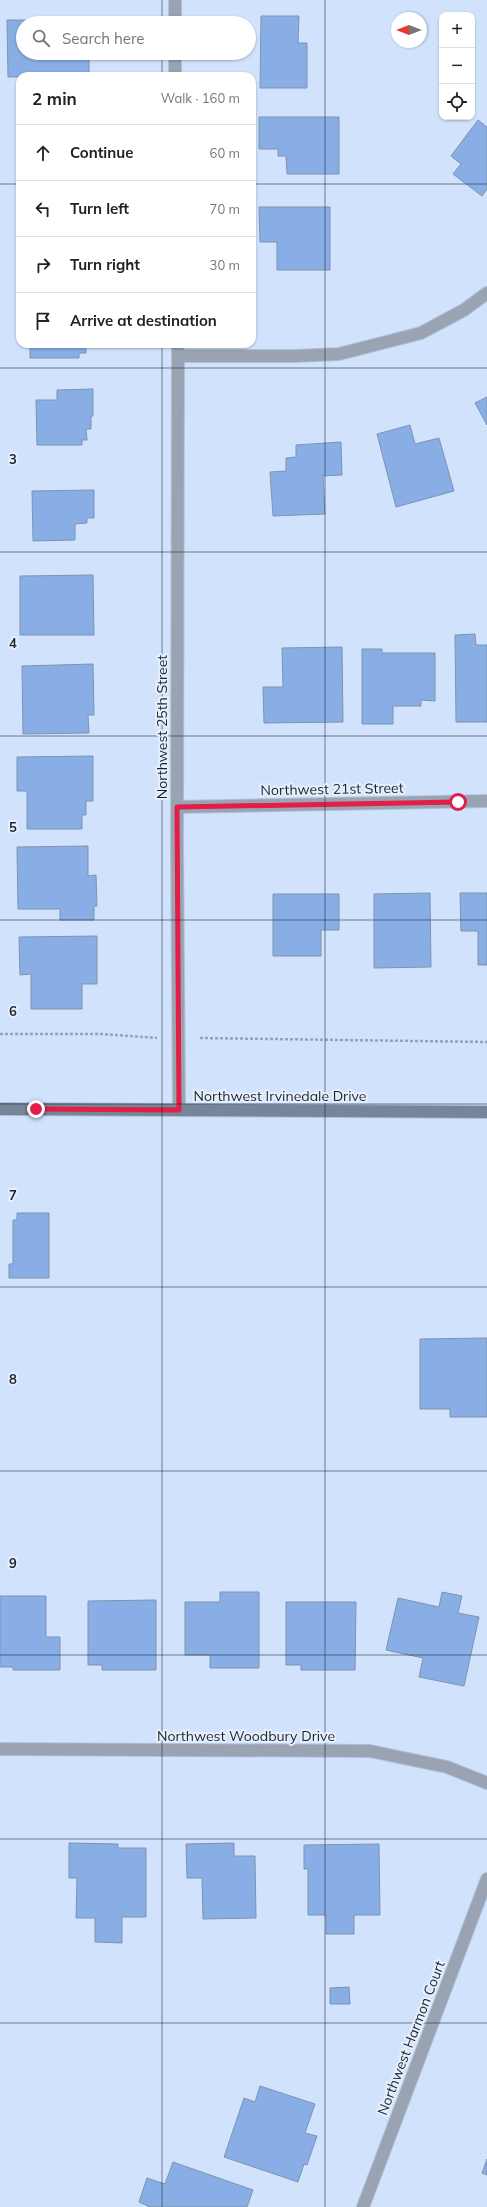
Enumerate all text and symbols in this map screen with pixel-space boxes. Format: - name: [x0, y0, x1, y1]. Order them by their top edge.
- north arrow: [391, 12, 427, 48]
- map controls: [439, 12, 475, 120]
- button: +: [439, 12, 475, 48]
- search box: [16, 16, 256, 60]
- icon: search: [30, 27, 52, 49]
- text: Search here: [62, 29, 144, 48]
- button: −: [439, 48, 475, 84]
- button: locate: [439, 84, 475, 120]
- text: 2 min: [32, 88, 77, 109]
- text: Walk · 160 m: [161, 90, 240, 106]
- icon: ahead: [32, 142, 54, 164]
- text: Continue: [70, 143, 133, 162]
- text: 60 m: [210, 145, 240, 161]
- icon: left: [32, 198, 54, 220]
- text: Turn left: [70, 199, 129, 218]
- text: 70 m: [210, 201, 240, 217]
- icon: right: [32, 254, 54, 276]
- text: Turn right: [70, 255, 140, 274]
- text: 30 m: [210, 257, 240, 273]
- icon: arrive: [32, 310, 54, 332]
- text: Arrive at destination: [70, 311, 217, 330]
- text: 3: [9, 451, 17, 467]
- text: 4: [9, 635, 17, 651]
- street label: Northwest 25th Street: [153, 655, 171, 799]
- street label: Northwest 21st Street: [260, 779, 404, 799]
- route start: [449, 793, 467, 811]
- text: 5: [9, 819, 17, 835]
- text: 6: [9, 1003, 17, 1019]
- street label: Northwest Irvinedale Drive: [194, 1087, 366, 1105]
- route end: [27, 1100, 45, 1118]
- text: 7: [9, 1187, 17, 1203]
- text: 8: [9, 1371, 17, 1387]
- text: 9: [9, 1555, 17, 1571]
- street label: Northwest Woodbury Drive: [157, 1727, 335, 1745]
- street label: Northwest Harmon Court: [373, 1958, 449, 2118]

